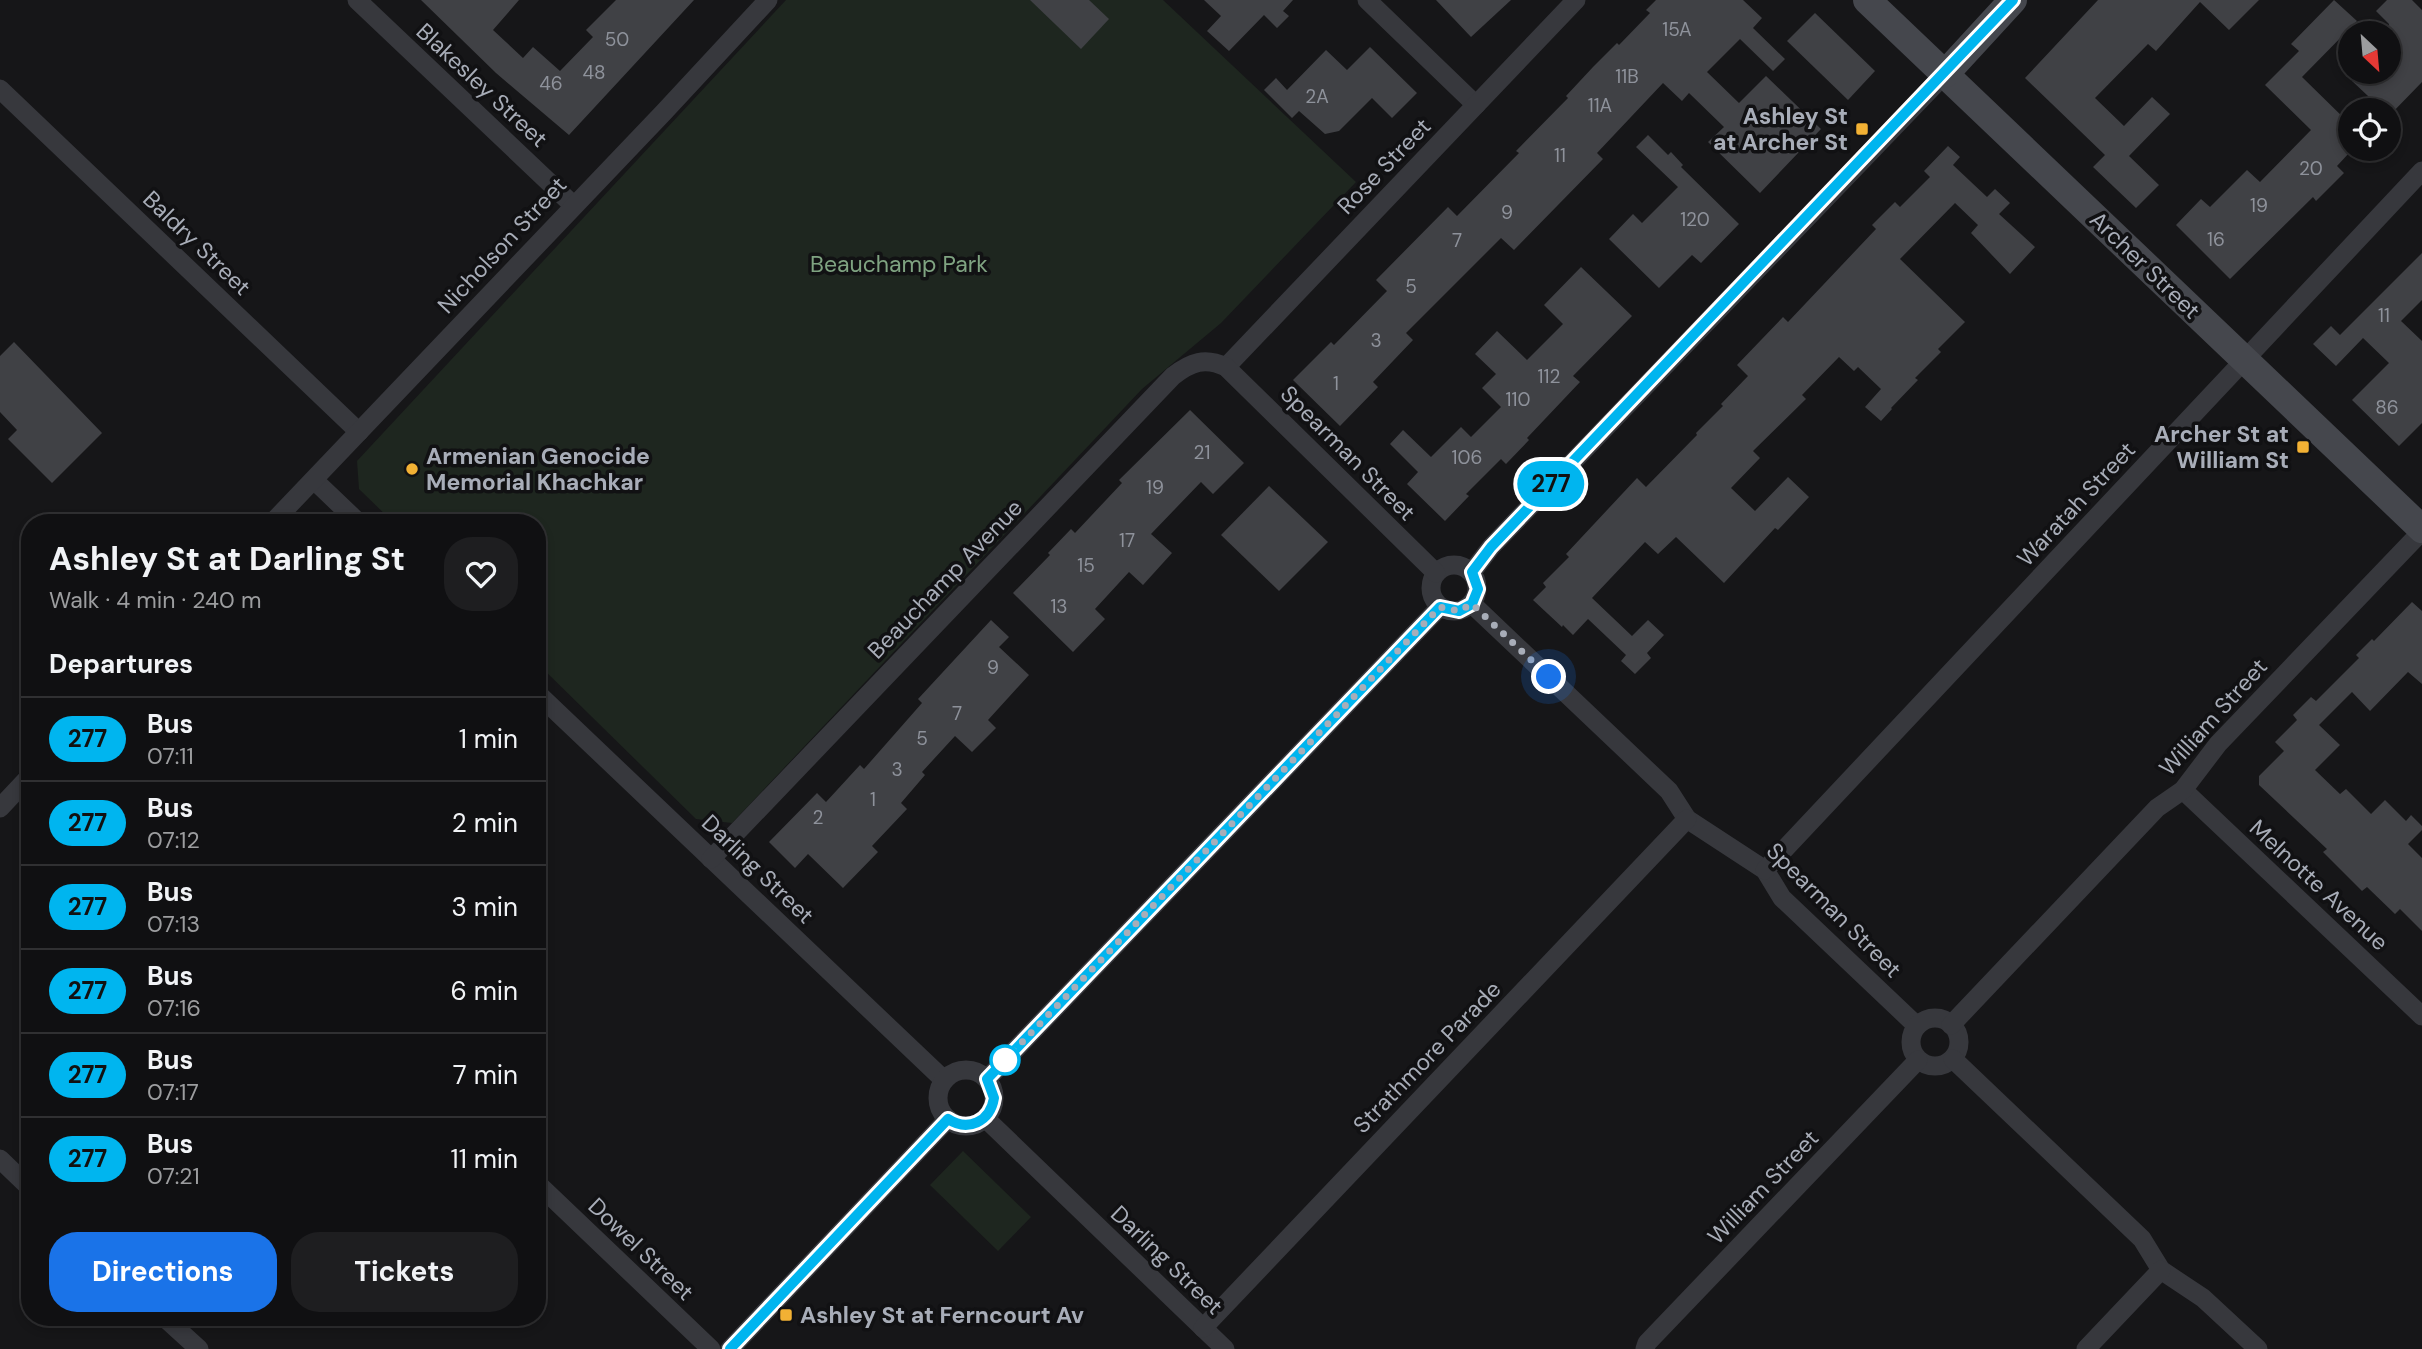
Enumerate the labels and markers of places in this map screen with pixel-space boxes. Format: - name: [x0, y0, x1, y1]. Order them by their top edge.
- place label: Ashley St at Archer St: [1713, 101, 1848, 157]
- marker: Ashley St at Archer St: [1854, 121, 1870, 137]
- place label: Archer St at William St: [2154, 419, 2289, 475]
- marker: Archer St at William St: [2295, 439, 2311, 455]
- place label: Armenian Genocide Memorial Khachkar: [426, 441, 650, 497]
- marker: Armenian Genocide Memorial Khachkar: [404, 461, 420, 477]
- unlabelled marker: [990, 1045, 1020, 1075]
- place label: Ashley St at Ferncourt Av: [800, 1300, 1084, 1330]
- marker: Ashley St at Ferncourt Av: [778, 1307, 794, 1323]

